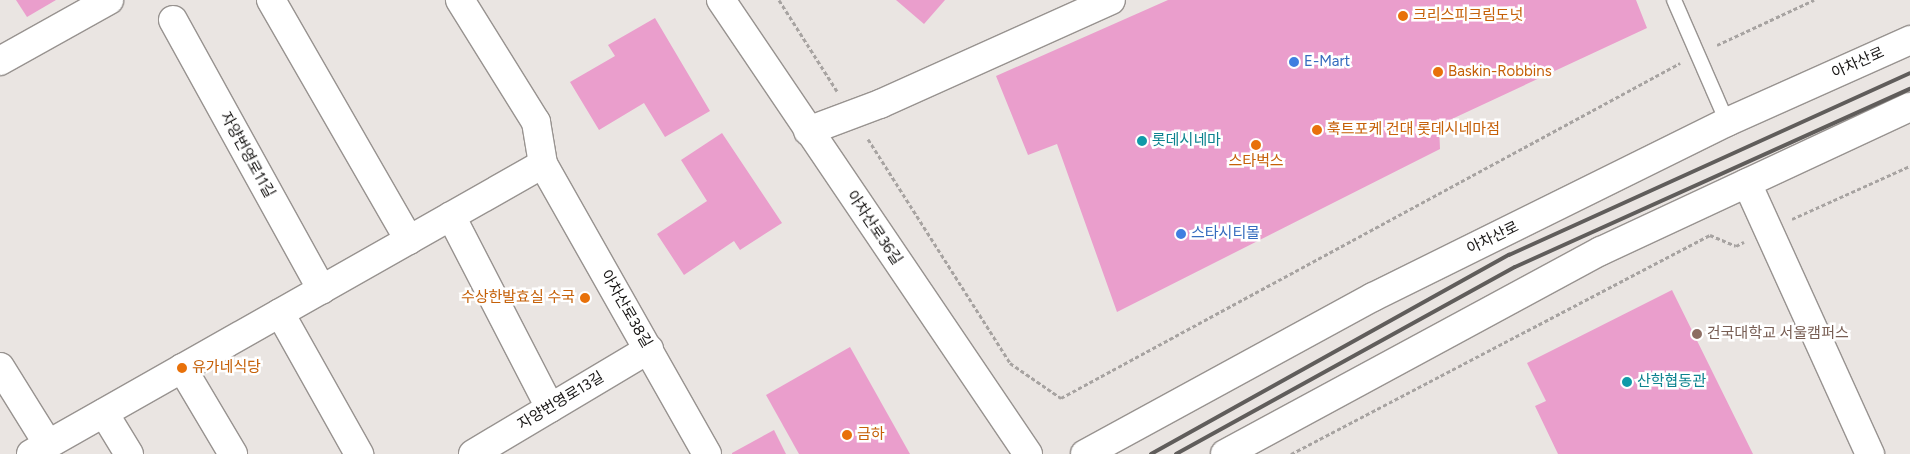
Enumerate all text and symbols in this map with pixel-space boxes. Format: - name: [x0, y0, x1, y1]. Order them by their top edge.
- place label: 크리스피크림도넛: [1413, 7, 1523, 25]
- marker: 크리스피크림도넛: [1397, 10, 1409, 22]
- street label: 아차산로: [1829, 44, 1887, 82]
- place label: E-Mart: [1304, 53, 1350, 71]
- marker: E-Mart: [1288, 56, 1300, 68]
- place label: Baskin-Robbins: [1448, 63, 1552, 81]
- marker: Baskin-Robbins: [1432, 66, 1444, 78]
- street label: 자양번영로11길: [216, 109, 278, 201]
- place label: 훅트포케 건대 롯데시네마점: [1327, 121, 1500, 139]
- marker: 훅트포케 건대 롯데시네마점: [1311, 124, 1323, 136]
- place label: 롯데시네마: [1152, 132, 1221, 150]
- marker: 롯데시네마: [1136, 135, 1148, 147]
- marker: 스타벅스: [1250, 139, 1262, 151]
- place label: 스타벅스: [1228, 153, 1284, 171]
- street label: 아차산로36길: [843, 187, 905, 269]
- street label: 아차산로: [1464, 218, 1522, 258]
- place label: 스타시티몰: [1191, 225, 1260, 243]
- marker: 스타시티몰: [1175, 228, 1187, 240]
- street label: 아차산로38길: [597, 267, 655, 351]
- place label: 수상한발효실 수국: [461, 289, 575, 307]
- marker: 수상한발효실 수국: [579, 292, 591, 304]
- place label: 건국대학교 서울캠퍼스: [1707, 325, 1849, 343]
- marker: 건국대학교 서울캠퍼스: [1691, 328, 1703, 340]
- place label: 유가네식당: [192, 359, 261, 377]
- marker: 유가네식당: [176, 362, 188, 374]
- street label: 자양번영로13길: [515, 368, 607, 434]
- place label: 산학협동관: [1637, 373, 1706, 391]
- marker: 산학협동관: [1621, 376, 1633, 388]
- place label: 금하: [857, 426, 885, 444]
- marker: 금하: [841, 429, 853, 441]

